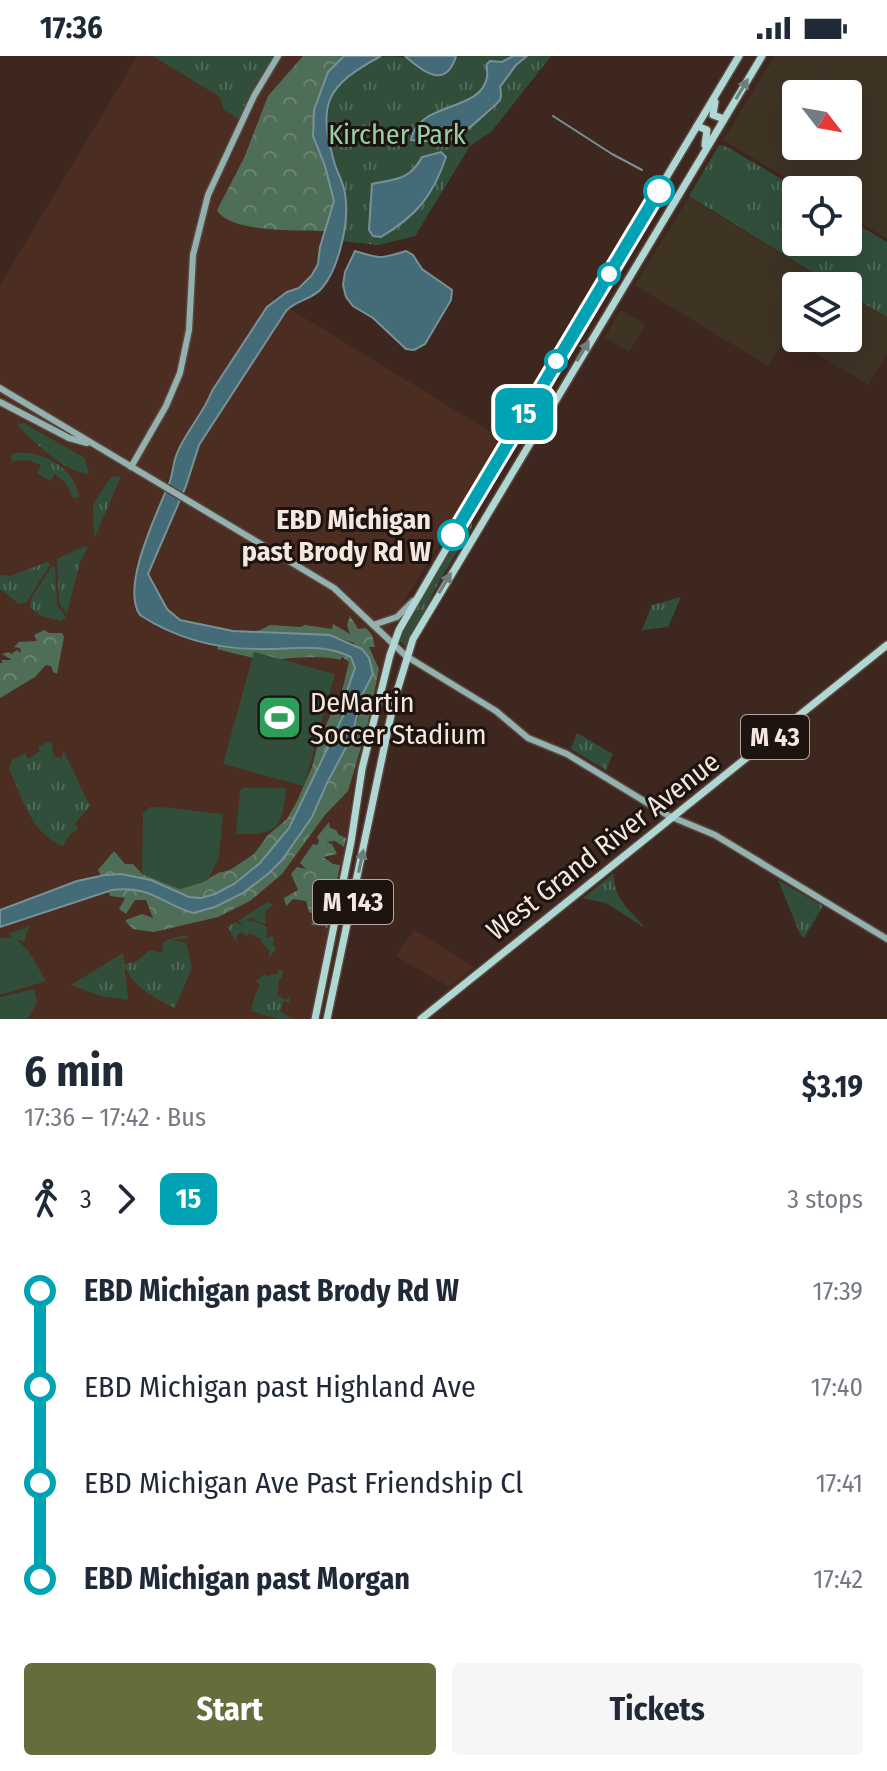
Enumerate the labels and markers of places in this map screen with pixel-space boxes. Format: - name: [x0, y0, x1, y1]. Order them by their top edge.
- unlabelled marker: [644, 176, 674, 206]
- unlabelled marker: [598, 263, 620, 285]
- unlabelled marker: [545, 350, 567, 372]
- place label: EBD Michigan past Brody Rd W: [242, 503, 431, 568]
- marker: EBD Michigan past Brody Rd W: [438, 520, 468, 550]
- place label: DeMartin Soccer Stadium: [310, 686, 487, 751]
- sports icon: DeMartin Soccer Stadium: [255, 694, 303, 742]

